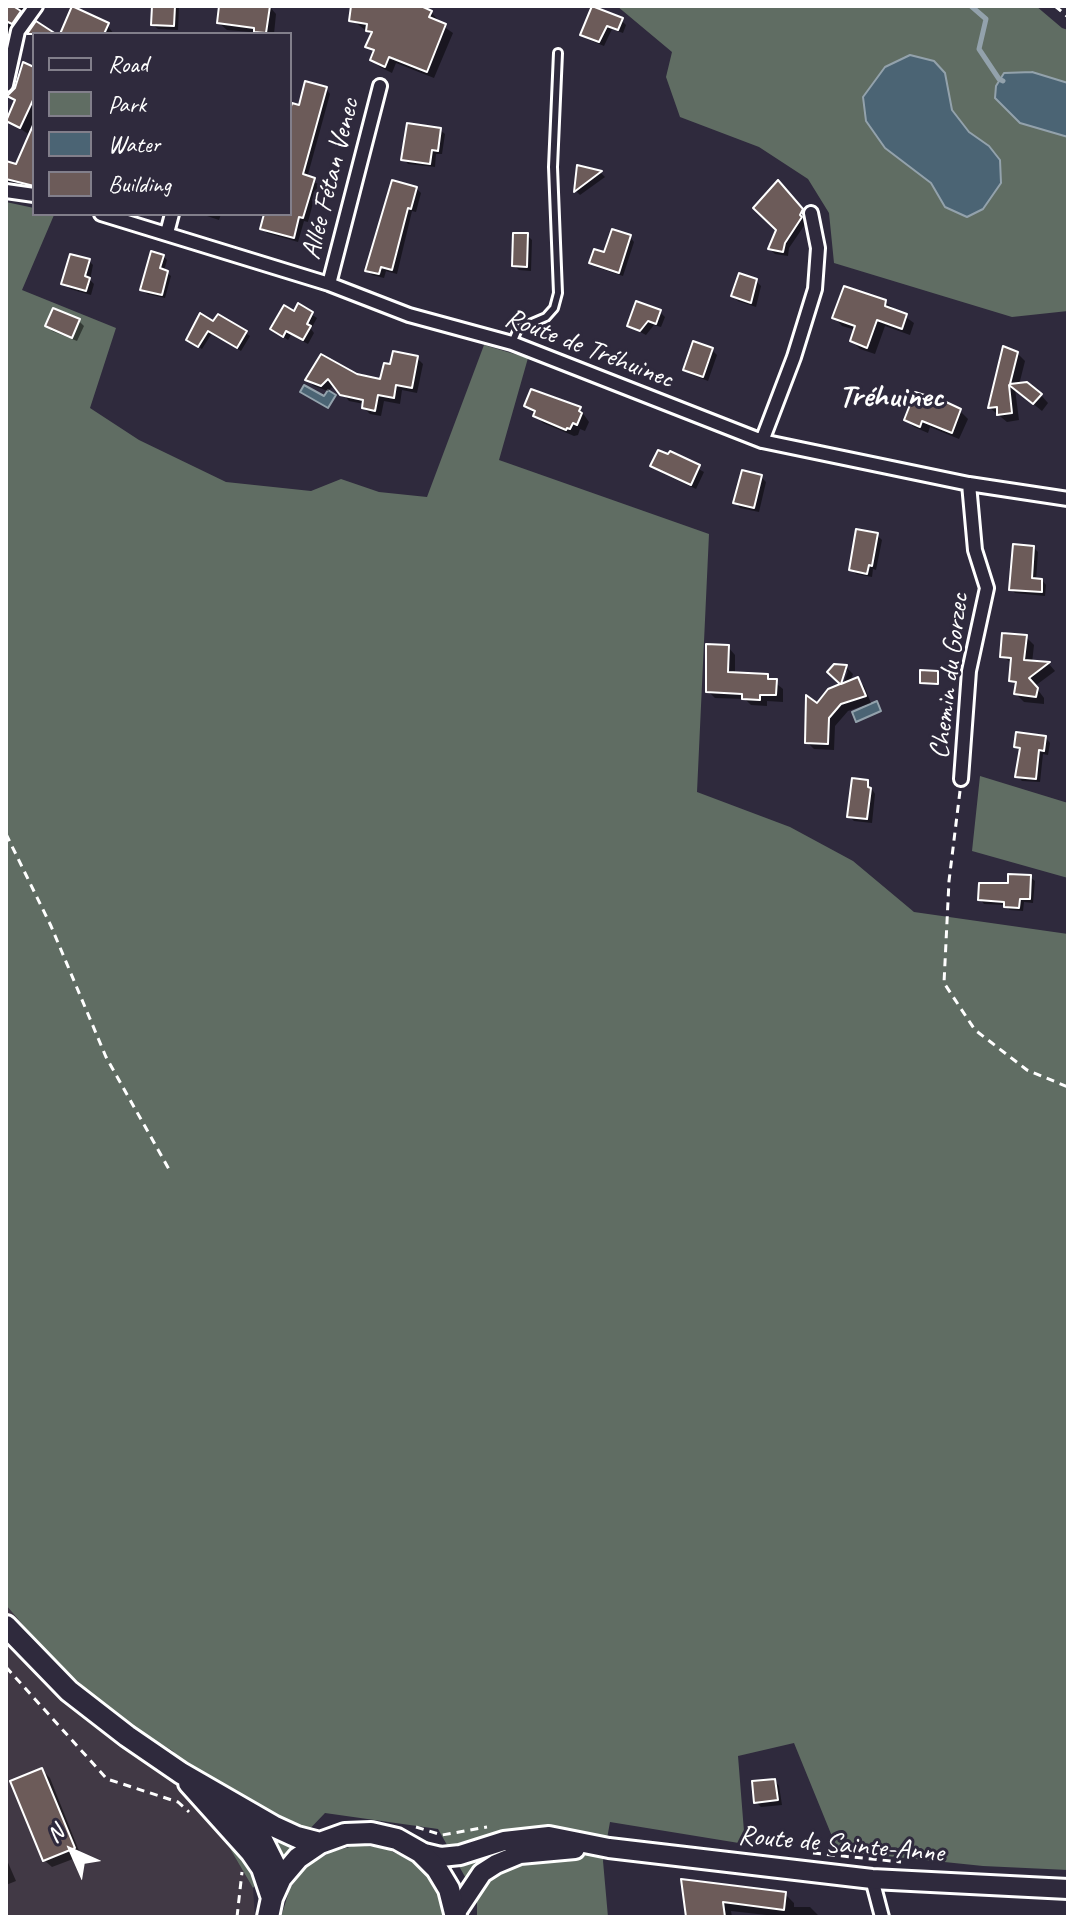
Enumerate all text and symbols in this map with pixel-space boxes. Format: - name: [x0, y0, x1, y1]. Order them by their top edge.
- legend: [32, 32, 292, 216]
- text: Road: [108, 49, 148, 79]
- text: Park: [108, 89, 146, 119]
- street label: Allée Fétan Venec: [295, 95, 367, 263]
- text: Water: [108, 129, 160, 159]
- text: Building: [108, 169, 171, 199]
- street label: Route de Tréhuinec: [500, 302, 678, 396]
- district label: Tréhuinec: [839, 379, 943, 417]
- street label: Chemin du Gorzec: [923, 591, 977, 761]
- north arrow: [32, 1811, 112, 1891]
- text: N: [40, 1819, 70, 1849]
- street label: Route de Sainte-Anne: [737, 1819, 945, 1871]

